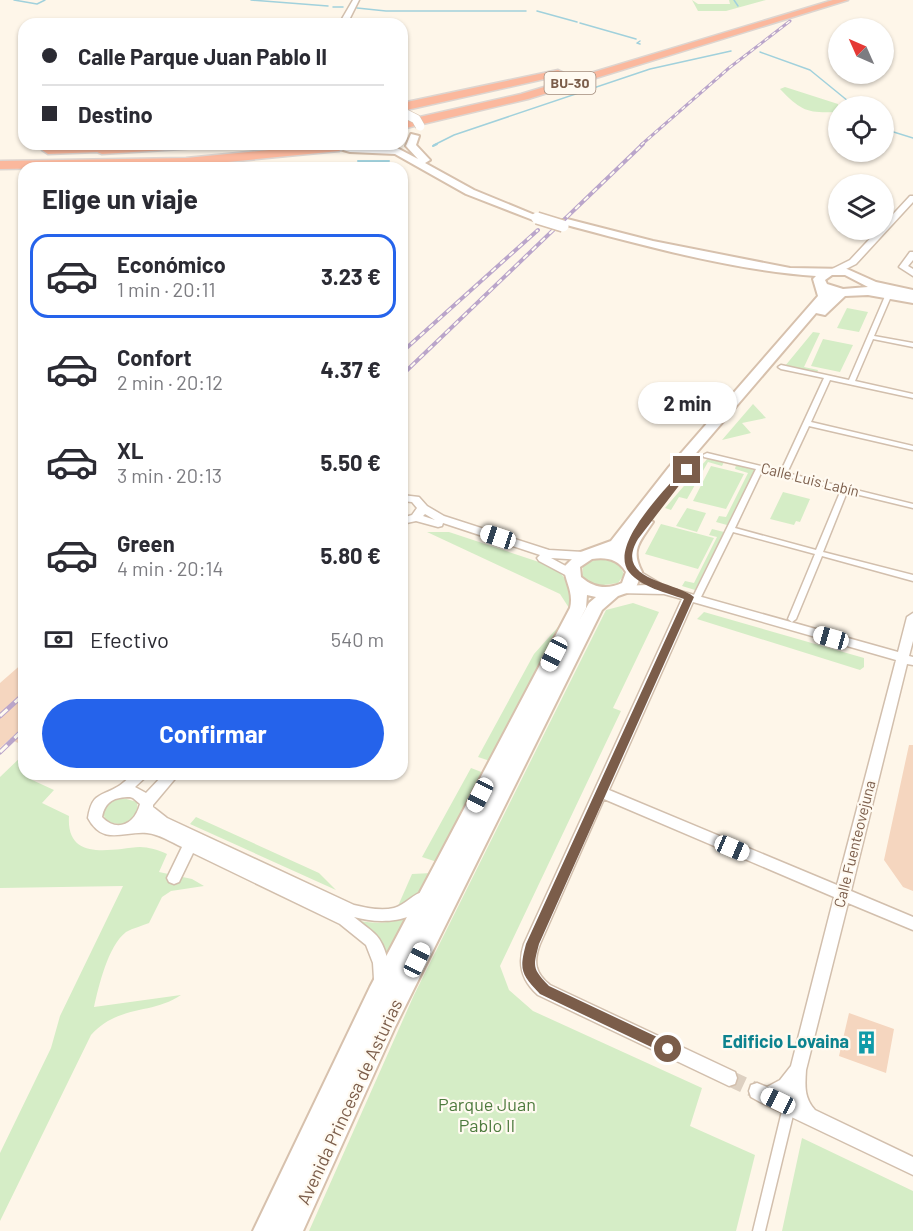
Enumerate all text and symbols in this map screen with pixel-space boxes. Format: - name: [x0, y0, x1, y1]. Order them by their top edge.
- north arrow: [828, 18, 894, 84]
- map controls: [828, 18, 894, 240]
- text: Calle Parque Juan Pablo II: [78, 43, 327, 69]
- road number: BU-30: [544, 72, 596, 94]
- button: locate: [828, 96, 894, 162]
- text: Destino: [78, 101, 153, 127]
- button: layers: [828, 174, 894, 240]
- text: Elige un viaje: [42, 182, 198, 214]
- icon: car: [45, 249, 99, 303]
- text: Económico: [117, 251, 226, 277]
- text: 3.23 €: [321, 263, 381, 289]
- text: 1 min · 20:11: [117, 277, 215, 301]
- icon: car: [45, 342, 99, 396]
- text: Confort: [117, 344, 192, 370]
- text: 4.37 €: [321, 356, 381, 382]
- text: 2 min · 20:12: [117, 370, 223, 394]
- callout: 2 min: [638, 383, 736, 425]
- text: 2 min: [664, 391, 711, 415]
- icon: car: [45, 435, 99, 489]
- text: XL: [117, 437, 143, 463]
- text: 5.50 €: [320, 449, 381, 475]
- route end: [673, 456, 700, 483]
- street label: Calle Luis Labín: [759, 458, 861, 500]
- text: 3 min · 20:13: [117, 463, 222, 487]
- car: [478, 523, 518, 551]
- icon: car: [45, 528, 99, 582]
- text: Green: [117, 530, 175, 556]
- text: 5.80 €: [320, 542, 381, 568]
- text: 4 min · 20:14: [117, 556, 223, 580]
- icon: cash: [42, 623, 75, 656]
- car: [811, 624, 851, 652]
- text: Efectivo: [90, 626, 169, 652]
- text: 540 m: [331, 627, 384, 651]
- car: [538, 634, 570, 674]
- button: Confirmar: [42, 699, 384, 768]
- car: [464, 775, 496, 815]
- street label: Calle Fuenteovejuna: [830, 778, 879, 909]
- car: [712, 833, 752, 863]
- car: [401, 940, 433, 980]
- street label: Avenida Princesa de Asturias: [292, 995, 407, 1208]
- building icon: Edificio Lovaina: [854, 1029, 880, 1055]
- place label: Edificio Lovaina: [722, 1030, 849, 1052]
- route start: [654, 1035, 681, 1062]
- car: [758, 1085, 798, 1117]
- park label: Parque Juan Pablo II: [438, 1093, 536, 1136]

